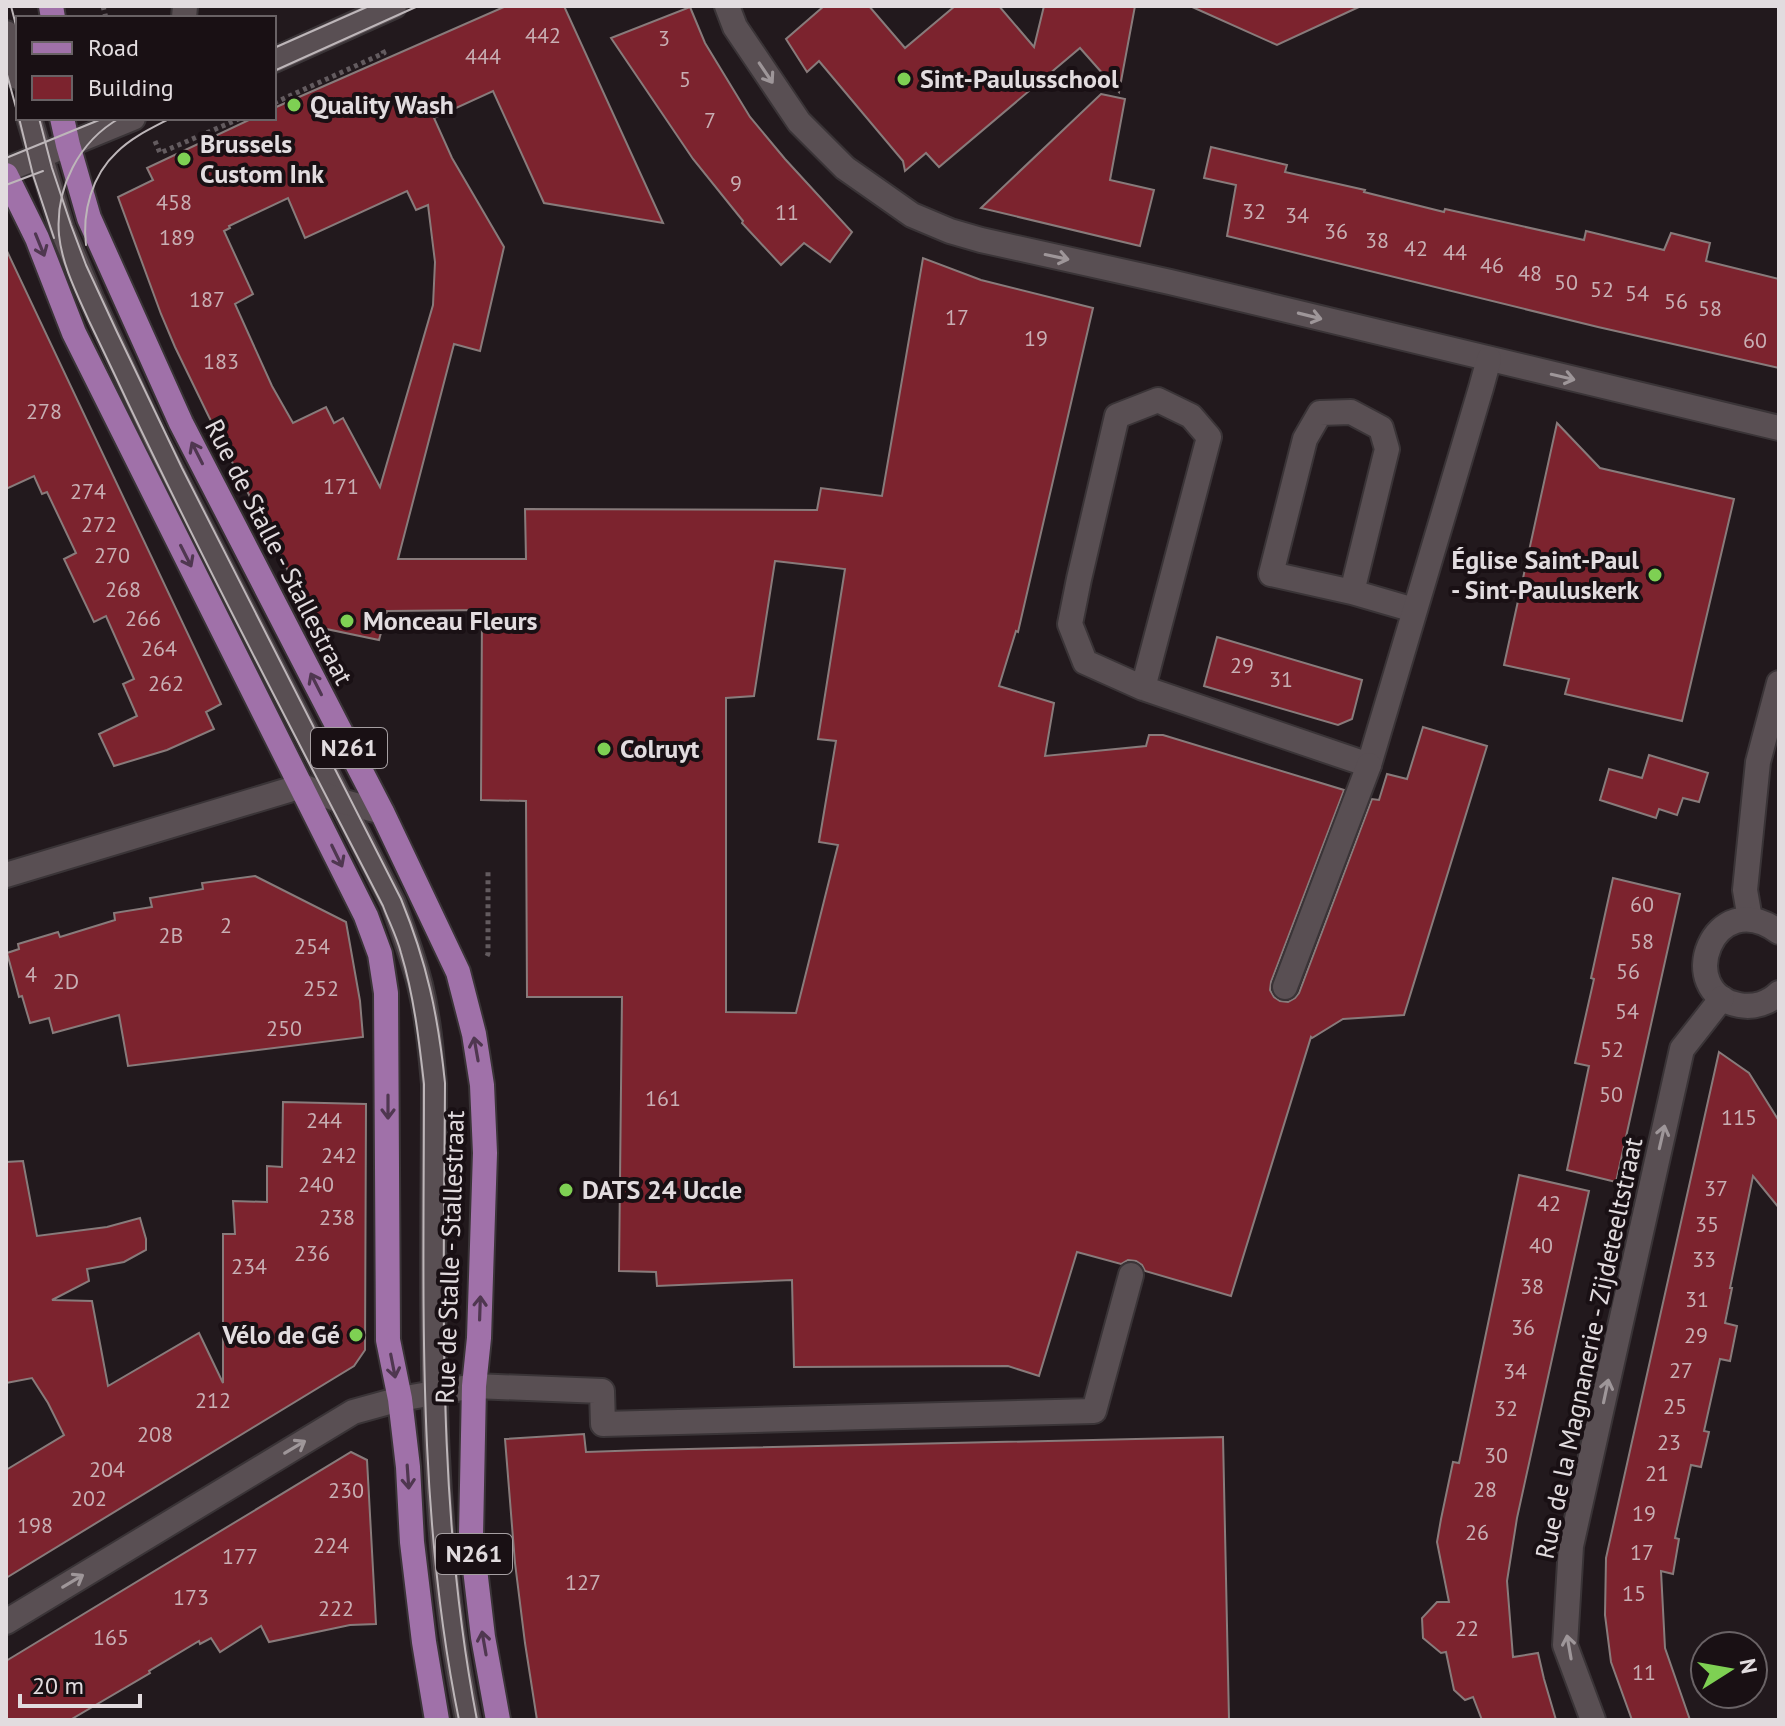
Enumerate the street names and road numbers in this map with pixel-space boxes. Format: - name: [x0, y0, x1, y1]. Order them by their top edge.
- street label: Rue de Stalle - Stallestraat: [198, 413, 361, 690]
- road number: N261: [311, 728, 387, 768]
- street label: Rue de Stalle - Stallestraat: [428, 1110, 471, 1404]
- street label: Rue de la Magnanerie - Zijdeteeltstraat: [1528, 1134, 1649, 1562]
- road number: N261: [436, 1534, 512, 1574]

